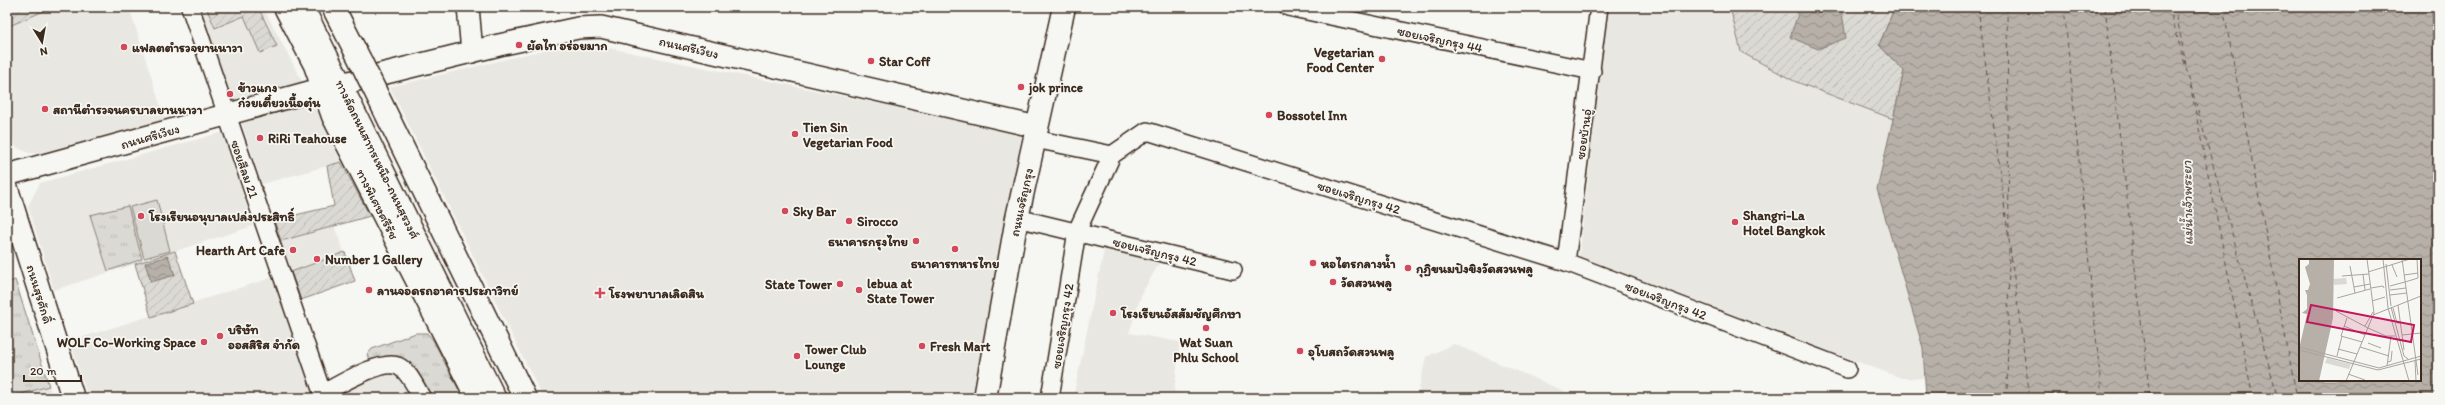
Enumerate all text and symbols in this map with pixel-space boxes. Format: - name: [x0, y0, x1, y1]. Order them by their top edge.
- north arrow: [22, 22, 62, 62]
- street label: ซอยเจริญกรุง 44: [1395, 23, 1484, 58]
- street label: ถนนศรีเวียง: [658, 33, 720, 62]
- place label: ผัดไท อร่อยมาก: [527, 38, 608, 53]
- place label: แฟลตตำรวจยานนาวา: [132, 40, 243, 55]
- marker: ผัดไท อร่อยมาก: [514, 40, 524, 50]
- marker: แฟลตตำรวจยานนาวา: [119, 42, 129, 52]
- text: N: [39, 44, 49, 58]
- place label: Vegetarian Food Center: [1307, 45, 1375, 75]
- place label: Star Coff: [879, 54, 931, 69]
- marker: Vegetarian Food Center: [1377, 54, 1387, 64]
- marker: Star Coff: [866, 56, 876, 66]
- street label: ทางลัดถนนสาทรเหนือ-ถนนสุรวงศ์: [331, 77, 423, 242]
- place label: ข้าวแกง ก๋วยเตี๋ยวเนื้อตุ๋น: [237, 80, 321, 112]
- place label: jok prince: [1028, 80, 1083, 96]
- marker: jok prince: [1016, 82, 1026, 92]
- marker: ข้าวแกง ก๋วยเตี๋ยวเนื้อตุ๋น: [225, 89, 235, 99]
- place label: สถานีตำรวจนครบาลยานนาวา: [53, 102, 202, 117]
- marker: สถานีตำรวจนครบาลยานนาวา: [40, 104, 50, 114]
- place label: Bossotel Inn: [1277, 108, 1348, 123]
- street label: ซอยบ้านอู่: [1573, 108, 1595, 160]
- marker: Bossotel Inn: [1264, 110, 1274, 120]
- place label: Tien Sin Vegetarian Food: [802, 120, 894, 151]
- street label: ถนนศรีเวียง: [119, 121, 181, 152]
- marker: Tien Sin Vegetarian Food: [790, 129, 800, 139]
- place label: RiRi Teahouse: [268, 131, 347, 146]
- marker: RiRi Teahouse: [255, 133, 265, 143]
- street label: ซอยสีลม 21: [228, 138, 261, 200]
- water label: แม่น้ำเจ้าพระยา: [2177, 160, 2197, 245]
- street label: ถนนเจริญกรุง: [1007, 166, 1038, 238]
- street label: ทางพิเศษศรีรัช: [353, 167, 402, 242]
- street label: ซอยเจริญกรุง 42: [1315, 178, 1402, 219]
- place label: Sky Bar: [793, 204, 837, 220]
- marker: Sky Bar: [780, 206, 790, 216]
- place label: โรงเรียนอนุบาลเปล่งประสิทธิ์: [148, 207, 295, 226]
- place label: Shangri-La Hotel Bangkok: [1743, 208, 1826, 239]
- marker: โรงเรียนอนุบาลเปล่งประสิทธิ์: [136, 211, 146, 221]
- place label: Sirocco: [857, 214, 898, 229]
- marker: Sirocco: [844, 216, 854, 226]
- marker: Shangri-La Hotel Bangkok: [1730, 217, 1740, 227]
- place label: ธนาคารกรุงไทย: [828, 234, 908, 251]
- street label: ซอยเจรืญกรุง 42: [1111, 234, 1199, 271]
- marker: ธนาคารกรุงไทย: [911, 236, 921, 246]
- place label: Hearth Art Cafe: [196, 243, 285, 258]
- marker: ธนาคารทหารไทย: [950, 244, 960, 254]
- marker: Hearth Art Cafe: [288, 245, 298, 255]
- place label: Number 1 Gallery: [325, 252, 423, 268]
- place label: หอไตรกลางน้ำ: [1320, 253, 1396, 271]
- marker: Number 1 Gallery: [312, 254, 322, 264]
- place label: ธนาคารทหารไทย: [911, 256, 999, 271]
- marker: หอไตรกลางน้ำ: [1308, 258, 1318, 268]
- inset map: [2299, 259, 2421, 381]
- place label: กุฏิขนมปังขิงวัดสวนพลู: [1416, 261, 1533, 278]
- street label: ถนนสุรศักดิ์: [22, 262, 57, 326]
- marker: กุฏิขนมปังขิงวัดสวนพลู: [1403, 263, 1413, 273]
- place label: วัดสวนพลู: [1341, 275, 1392, 292]
- place label: lebua at State Tower: [867, 276, 935, 306]
- place label: State Tower: [765, 277, 833, 292]
- marker: วัดสวนพลู: [1328, 277, 1338, 287]
- street label: ซอยเจริญกรุง 42: [1622, 278, 1709, 325]
- marker: State Tower: [835, 279, 845, 289]
- street label: ซอยเจริญกรุง 42: [1048, 282, 1079, 370]
- place label: ลานจอดรถอาคารประภาวิทย์: [377, 283, 518, 298]
- marker: ลานจอดรถอาคารประภาวิทย์: [364, 285, 374, 295]
- marker: lebua at State Tower: [854, 285, 864, 295]
- place label: โรงพยาบาลเลิดสิน: [608, 286, 705, 301]
- marker: โรงพยาบาลเลิดสิน: [594, 287, 606, 299]
- place label: โรงเรียนอัสสัมชัญศึกษา: [1120, 306, 1241, 322]
- marker: โรงเรียนอัสสัมชัญศึกษา: [1108, 308, 1118, 318]
- place label: บริษัท ออสสิริส จำกัด: [227, 322, 300, 352]
- marker: Wat Suan Phlu School: [1201, 323, 1211, 333]
- marker: บริษัท ออสสิริส จำกัด: [215, 331, 225, 341]
- place label: WOLF Co-Working Space: [57, 335, 196, 351]
- place label: Wat Suan Phlu School: [1173, 335, 1239, 365]
- marker: WOLF Co-Working Space: [199, 337, 209, 347]
- place label: Fresh Mart: [930, 339, 991, 354]
- marker: Fresh Mart: [917, 341, 927, 351]
- place label: Tower Club Lounge: [804, 342, 867, 373]
- place label: อุโบสถวัดสวนพลู: [1308, 344, 1394, 361]
- marker: อุโบสถวัดสวนพลู: [1295, 346, 1305, 356]
- marker: Tower Club Lounge: [792, 351, 802, 361]
- scale bar: [24, 357, 81, 383]
- text: 20 m: [30, 364, 57, 378]

